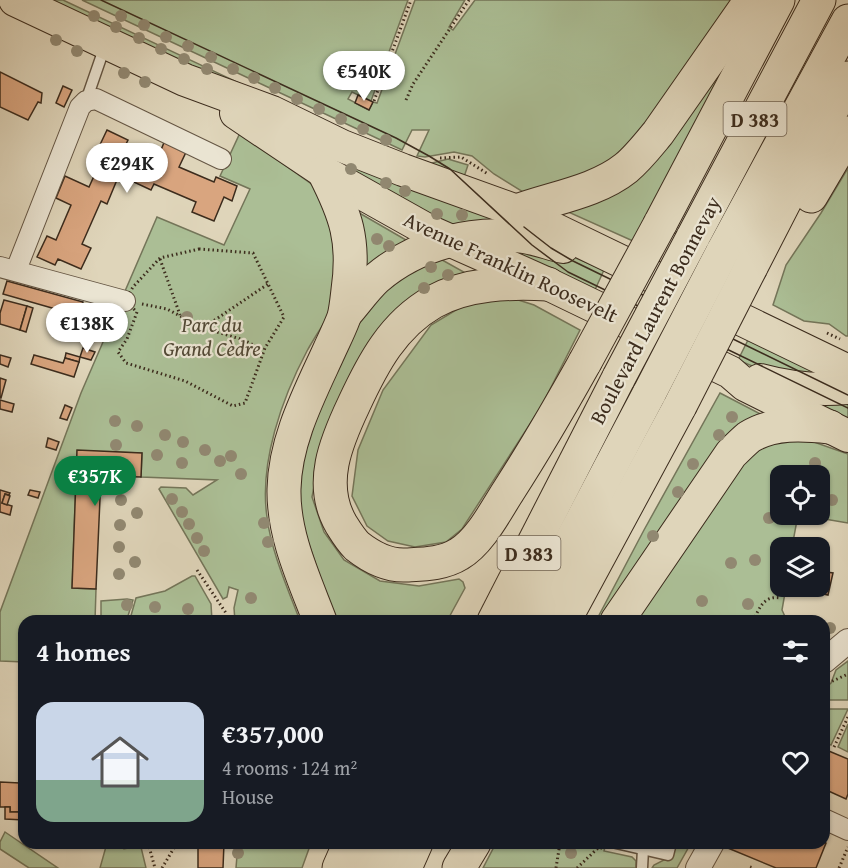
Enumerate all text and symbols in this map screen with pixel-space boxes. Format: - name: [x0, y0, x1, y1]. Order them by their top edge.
- pin: €540K: [322, 51, 406, 102]
- text: €540K: [337, 56, 391, 85]
- road number: D 383: [724, 102, 786, 136]
- pin: €294K: [85, 143, 169, 194]
- text: €294K: [100, 148, 154, 177]
- street label: Boulevard Laurent Bonnevay: [582, 190, 729, 429]
- street label: Avenue Franklin Roosevelt: [399, 204, 624, 331]
- pin: €138K: [45, 303, 129, 354]
- text: €138K: [60, 308, 114, 337]
- park label: Parc du Grand Cèdre: [163, 309, 261, 364]
- pin: €357K: [53, 456, 137, 507]
- text: €357K: [68, 461, 122, 490]
- map controls: [770, 465, 830, 597]
- button: locate: [770, 465, 830, 525]
- road number: D 383: [498, 536, 560, 570]
- button: layers: [770, 537, 830, 597]
- text: 4 homes: [36, 632, 131, 671]
- icon: filters: [779, 635, 812, 668]
- text: €357,000: [222, 714, 324, 753]
- icon: home: [84, 726, 156, 798]
- icon: heart: [779, 746, 812, 779]
- text: 4 rooms · 124 m²: [222, 753, 357, 782]
- text: House: [222, 782, 274, 811]

